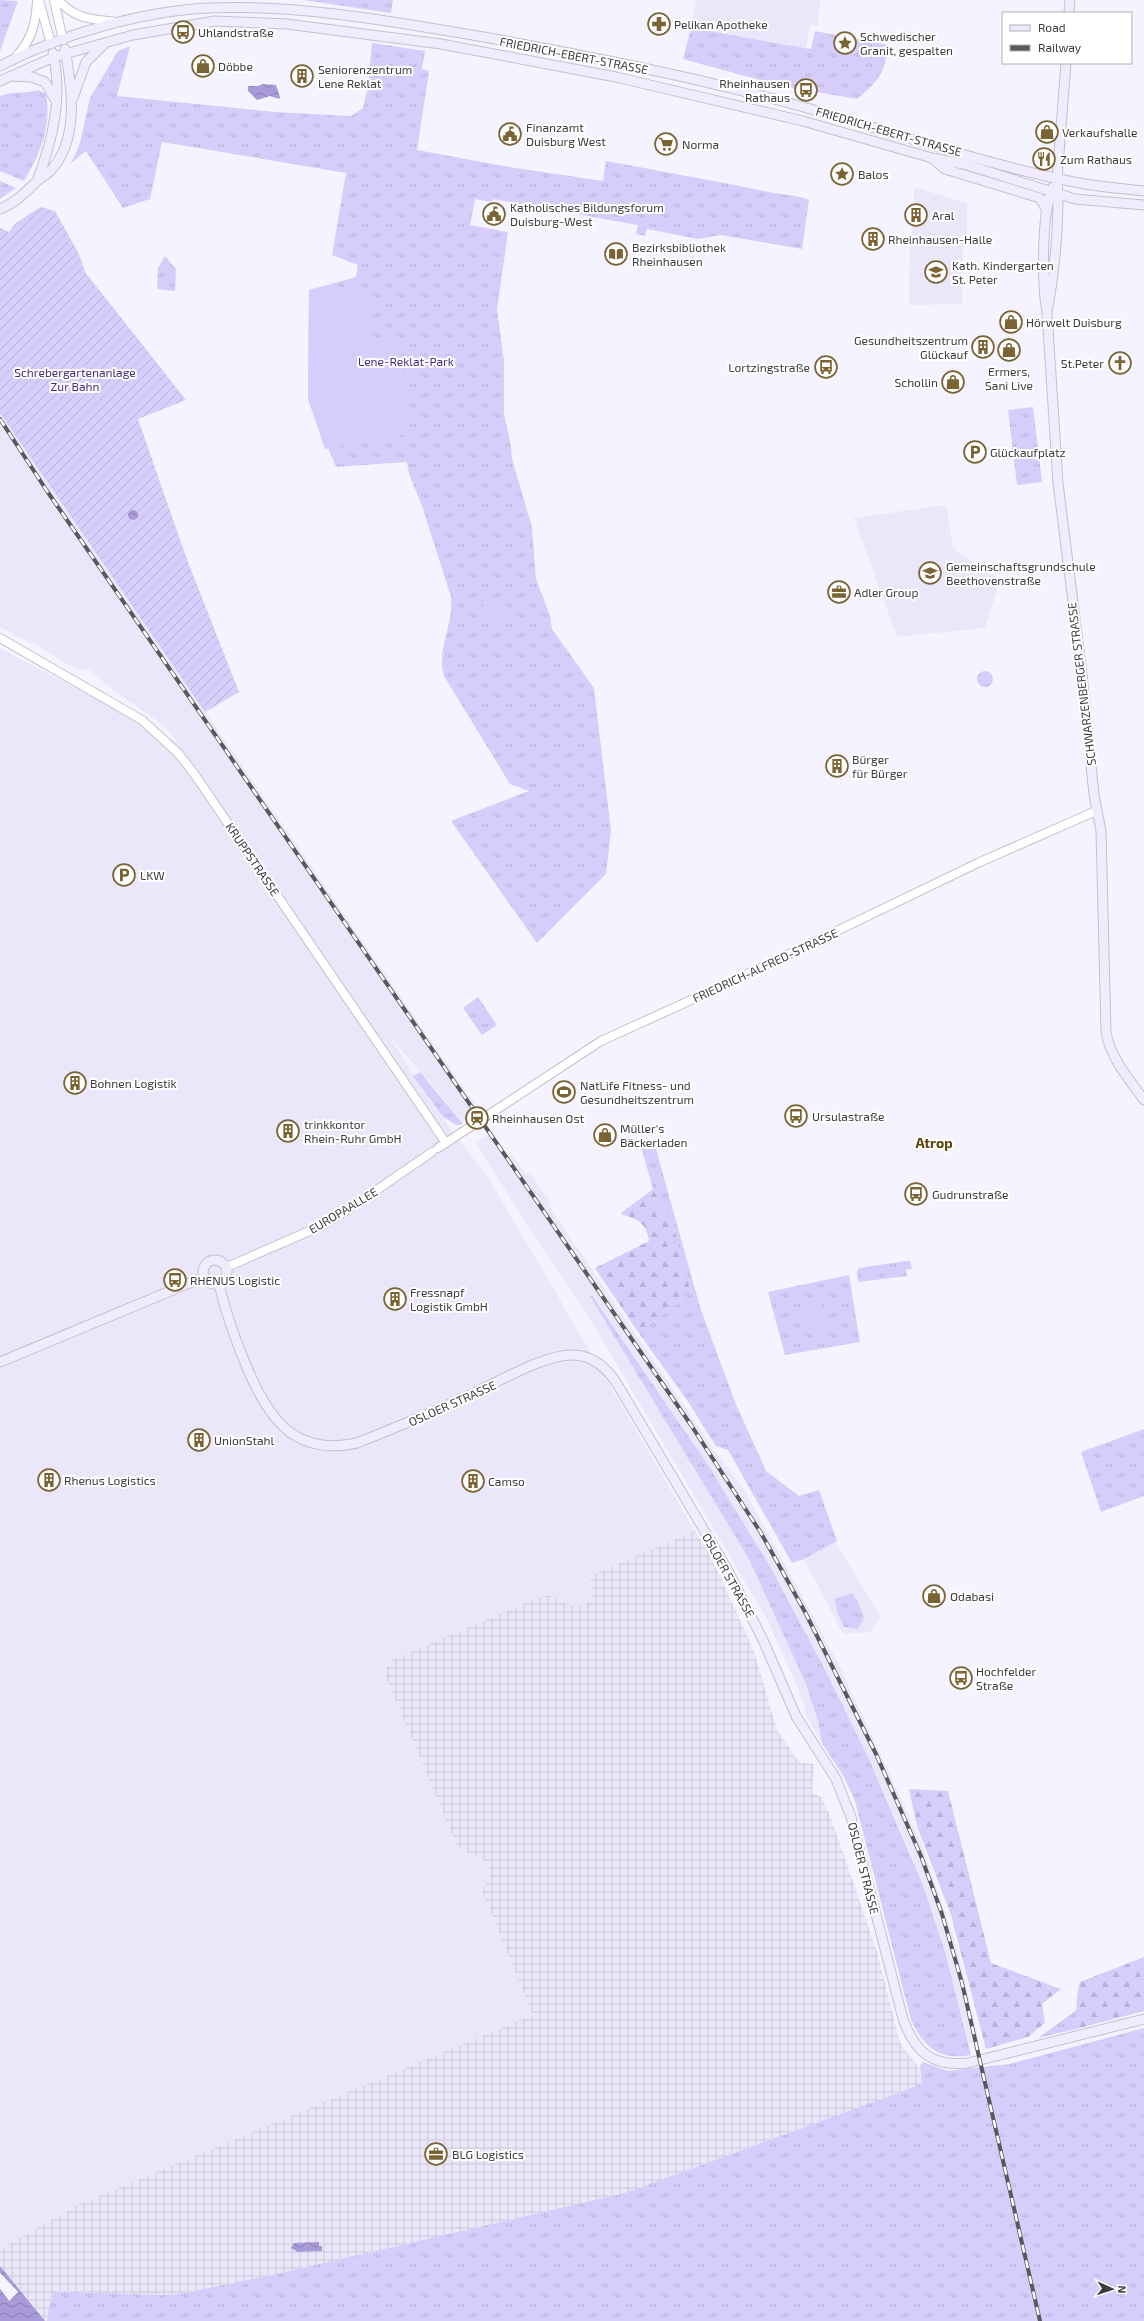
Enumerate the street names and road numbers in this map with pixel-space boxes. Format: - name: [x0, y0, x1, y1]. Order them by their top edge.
- street label: FRIEDRICH-EBERT-STRASSE: [499, 34, 650, 76]
- street label: FRIEDRICH-EBERT-STRASSE: [814, 103, 964, 159]
- street label: SCHWARZENBERGER STRASSE: [1064, 601, 1098, 766]
- street label: KRUPPSTRASSE: [223, 820, 283, 899]
- street label: FRIEDRICH-ALFRED-STRASSE: [690, 925, 840, 1005]
- street label: EUROPAALLEE: [306, 1184, 380, 1236]
- street label: OSLOER STRASSE: [406, 1377, 498, 1429]
- street label: OSLOER STRASSE: [700, 1530, 758, 1620]
- street label: OSLOER STRASSE: [846, 1821, 882, 1916]

